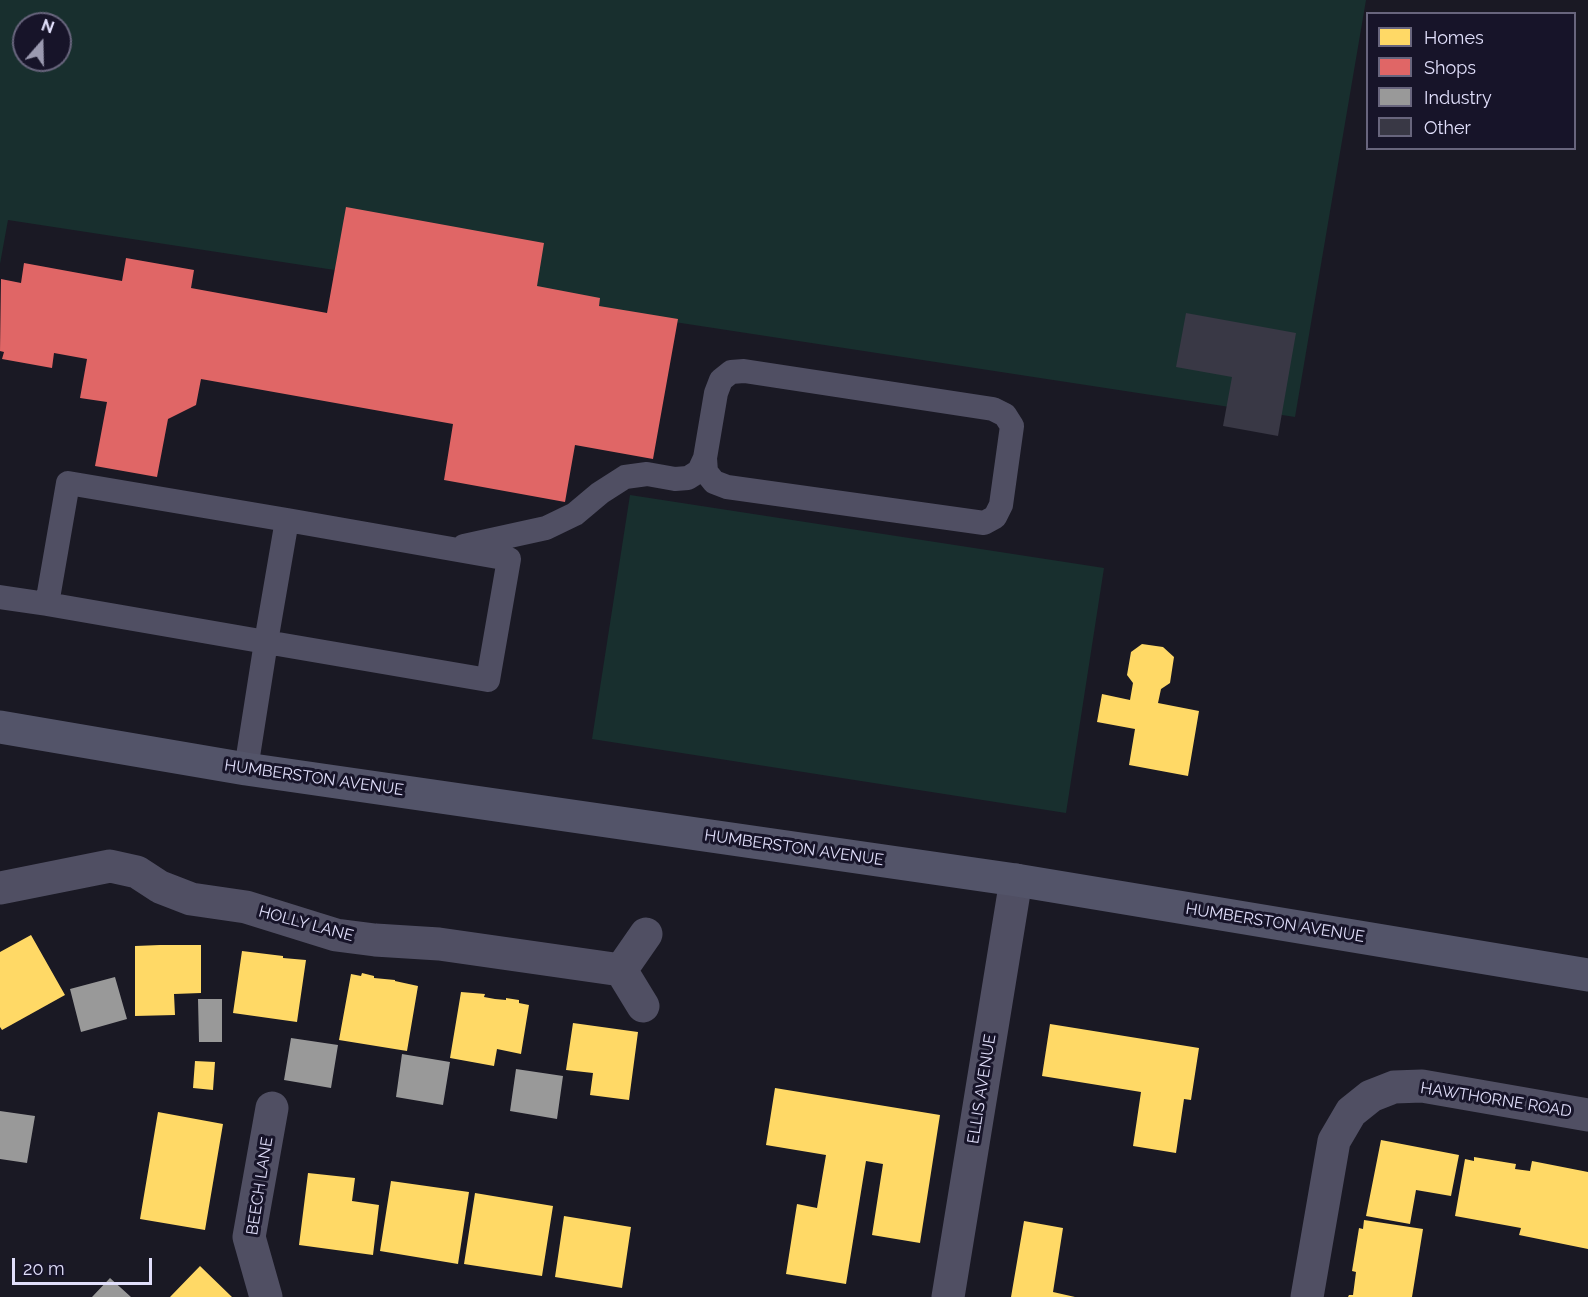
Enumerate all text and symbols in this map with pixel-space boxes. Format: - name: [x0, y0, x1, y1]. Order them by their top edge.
- north arrow: [12, 12, 72, 72]
- legend: [1366, 12, 1576, 150]
- text: N: [39, 15, 57, 38]
- text: Homes: [1424, 27, 1484, 48]
- text: Shops: [1424, 57, 1476, 78]
- text: Industry: [1424, 87, 1492, 108]
- text: Other: [1424, 117, 1471, 138]
- street label: HUMBERSTON AVENUE: [223, 756, 405, 800]
- street label: HUMBERSTON AVENUE: [703, 826, 885, 870]
- street label: HUMBERSTON AVENUE: [1184, 899, 1366, 947]
- street label: HOLLY LANE: [256, 902, 356, 946]
- street label: ELLIS AVENUE: [964, 1033, 1000, 1145]
- street label: HAWTHORNE ROAD: [1419, 1079, 1573, 1121]
- street label: BEECH LANE: [243, 1136, 277, 1236]
- scale bar: [15, 1246, 154, 1284]
- text: 20 m: [23, 1258, 65, 1279]

